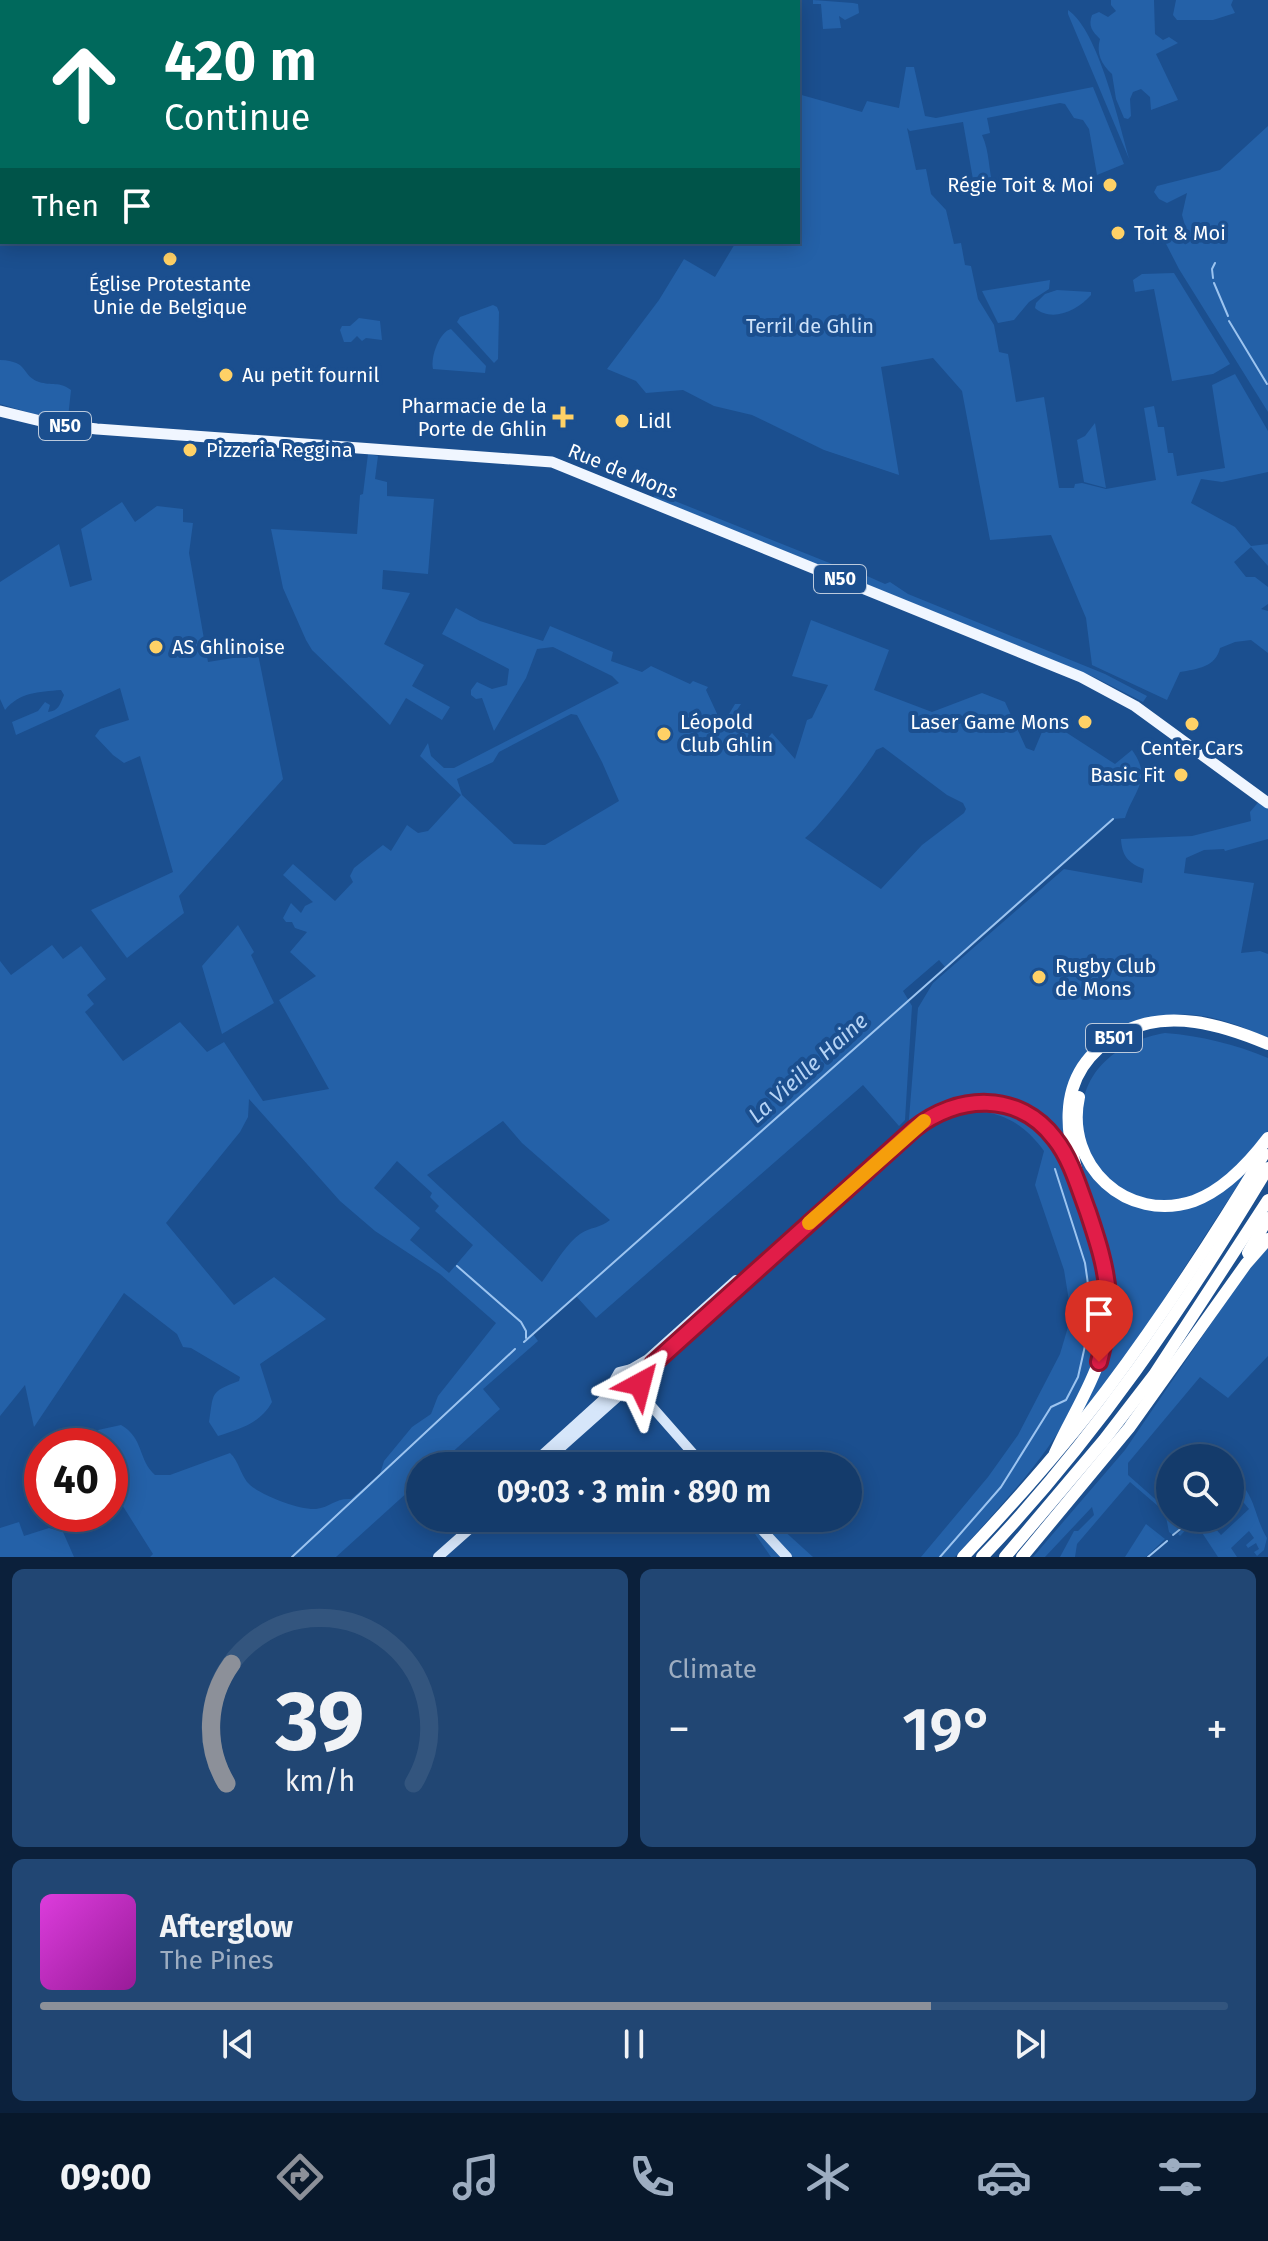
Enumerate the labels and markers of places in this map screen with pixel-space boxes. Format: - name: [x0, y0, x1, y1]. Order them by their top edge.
- place label: Régie Toit & Moi: [947, 173, 1094, 197]
- marker: Régie Toit & Moi: [1101, 176, 1119, 194]
- place label: Toit & Moi: [1134, 221, 1226, 245]
- marker: Toit & Moi: [1109, 224, 1127, 242]
- marker: Église Protestante Unie de Belgique: [161, 250, 179, 268]
- place label: Église Protestante Unie de Belgique: [89, 272, 251, 319]
- place label: Au petit fournil: [242, 363, 379, 387]
- marker: Au petit fournil: [217, 366, 235, 384]
- place label: Pharmacie de la Porte de Ghlin: [401, 394, 547, 441]
- marker: Pharmacie de la Porte de Ghlin: [554, 408, 572, 426]
- place label: Lidl: [638, 409, 672, 433]
- marker: Lidl: [613, 412, 631, 430]
- place label: Pizzeria Reggina: [206, 438, 353, 462]
- marker: Pizzeria Reggina: [181, 441, 199, 459]
- place label: AS Ghlinoise: [172, 635, 285, 659]
- marker: AS Ghlinoise: [147, 638, 165, 656]
- place label: Léopold Club Ghlin: [680, 710, 773, 757]
- place label: Laser Game Mons: [910, 710, 1069, 734]
- marker: Laser Game Mons: [1076, 713, 1094, 731]
- marker: Center Cars: [1183, 715, 1201, 733]
- marker: Léopold Club Ghlin: [655, 725, 673, 743]
- place label: Center Cars: [1141, 736, 1243, 760]
- place label: Basic Fit: [1090, 763, 1166, 787]
- marker: Basic Fit: [1172, 766, 1190, 784]
- place label: Rugby Club de Mons: [1055, 954, 1156, 1001]
- marker: Rugby Club de Mons: [1030, 968, 1048, 986]
- pin: [1065, 1280, 1133, 1362]

